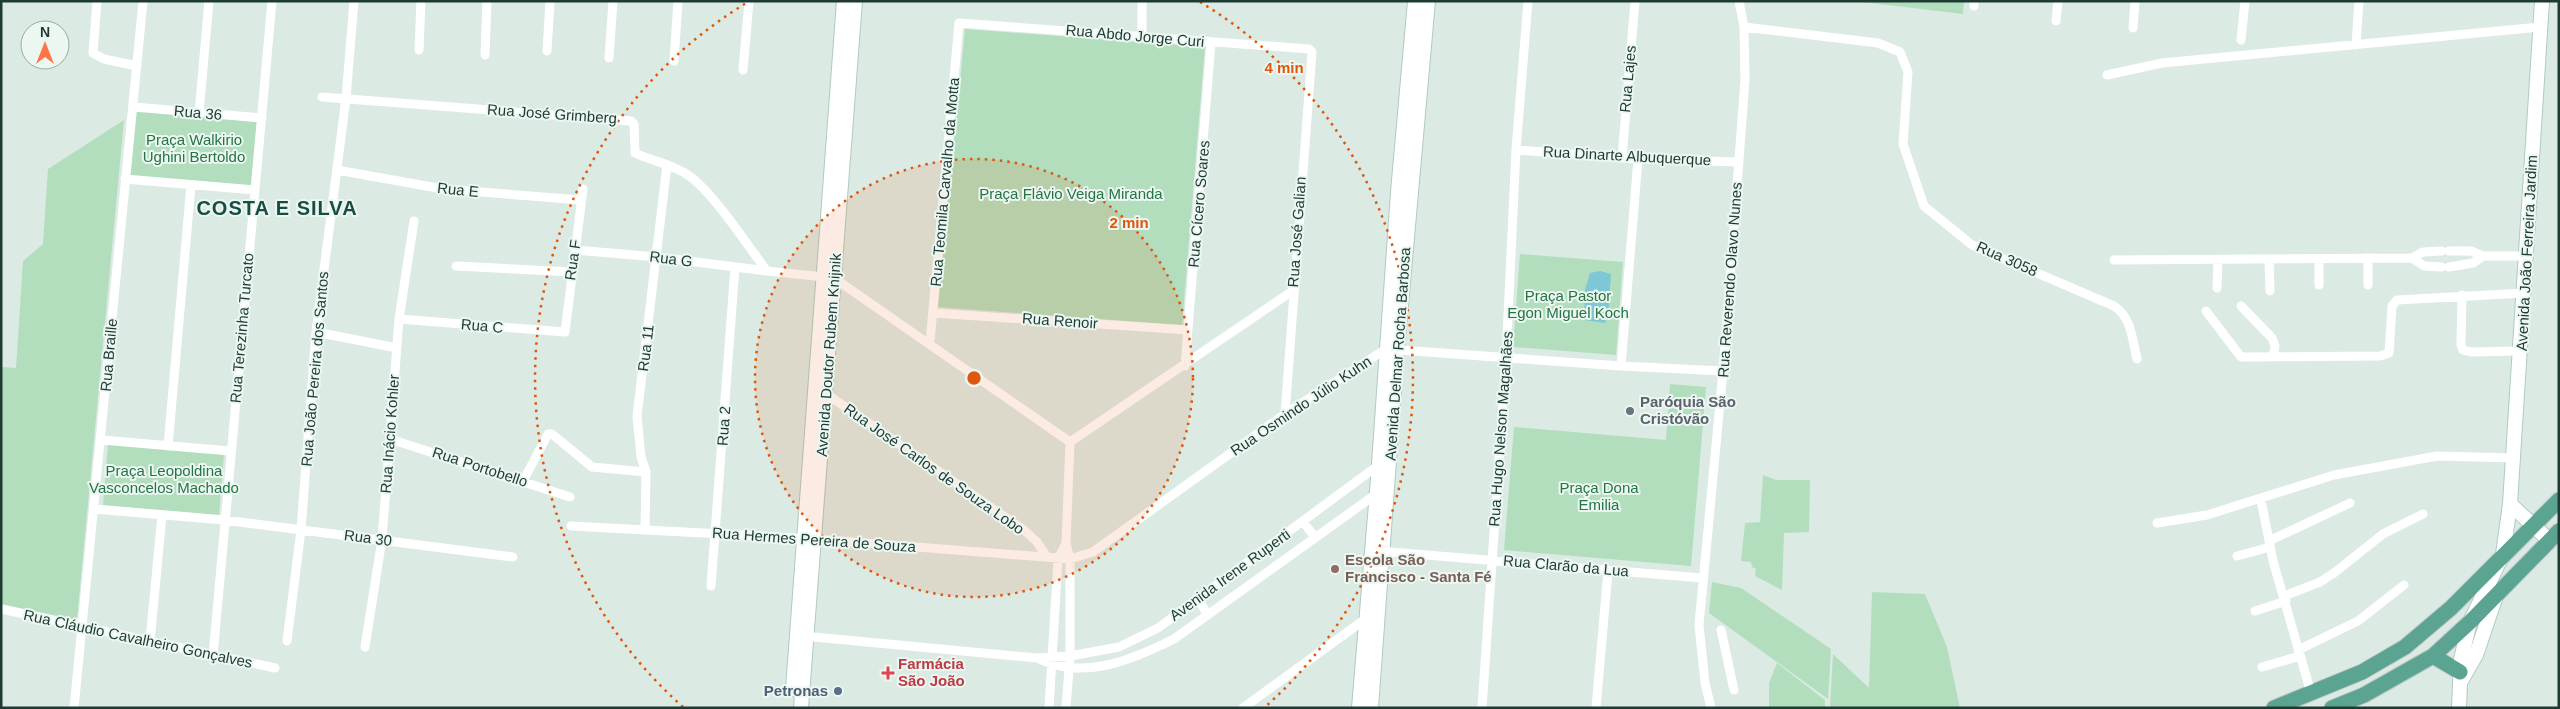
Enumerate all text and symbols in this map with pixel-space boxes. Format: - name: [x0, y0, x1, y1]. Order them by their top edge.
- north arrow: [20, 20, 70, 70]
- street label: Rua Abdo Jorge Curi: [1065, 21, 1205, 50]
- text: N: [40, 24, 50, 40]
- street label: Rua Lajes: [1616, 45, 1639, 113]
- text: 4 min: [1264, 59, 1304, 76]
- street label: Rua Teomila Carvalho da Motta: [927, 76, 962, 287]
- street label: Rua José Grimberg: [487, 100, 618, 127]
- street label: Rua 36: [173, 102, 223, 123]
- park label: Praça Walkirio Ughini Bertoldo: [143, 131, 245, 165]
- street label: Rua Cícero Soares: [1184, 140, 1213, 268]
- street label: Rua Dinarte Albuquerque: [1542, 143, 1712, 168]
- street label: Avenida João Ferreira Jardim: [2513, 154, 2540, 352]
- street label: Rua José Galian: [1284, 176, 1309, 288]
- street label: Rua E: [436, 179, 480, 200]
- street label: Rua Reverendo Olavo Nunes: [1714, 182, 1745, 378]
- park label: Praça Flávio Veiga Miranda: [979, 185, 1163, 202]
- district label: COSTA E SILVA: [196, 197, 358, 219]
- text: 2 min: [1109, 214, 1149, 231]
- street label: Rua 3058: [1974, 238, 2040, 280]
- street label: Rua F: [561, 239, 584, 281]
- street label: Avenida Delmar Rocha Barbosa: [1382, 246, 1413, 461]
- street label: Rua G: [649, 247, 694, 270]
- street label: Rua Terezinha Turcato: [226, 252, 257, 404]
- street label: Avenida Doutor Rubem Knijnik: [813, 252, 844, 457]
- street label: Rua João Pereira dos Santos: [297, 271, 332, 467]
- park label: Praça Pastor Egon Miguel Koch: [1507, 287, 1629, 321]
- street label: Rua Renoir: [1022, 309, 1098, 332]
- street label: Rua C: [460, 315, 504, 336]
- street label: Rua Braille: [97, 318, 120, 392]
- street label: Rua 11: [634, 323, 657, 372]
- street label: Rua Hugo Nelson Magalhães: [1485, 331, 1516, 527]
- street label: Rua Osmindo Júlio Kuhn: [1227, 352, 1374, 459]
- centre of rings: [965, 369, 983, 387]
- street label: Rua Inácio Kohler: [377, 374, 402, 494]
- place label: Paróquia São Cristóvão: [1640, 393, 1736, 427]
- street label: Rua José Carlos de Souza Lobo: [841, 400, 1028, 537]
- street label: Rua 2: [714, 405, 733, 447]
- marker: Paróquia São Cristóvão: [1624, 405, 1636, 417]
- street label: Rua Portobello: [430, 443, 530, 490]
- park label: Praça Leopoldina Vasconcelos Machado: [89, 462, 239, 496]
- park label: Praça Dona Emilia: [1559, 479, 1639, 513]
- street label: Rua Hermes Pereira de Souza: [712, 524, 917, 555]
- street label: Avenida Irene Ruperti: [1166, 525, 1293, 624]
- street label: Rua 30: [343, 526, 393, 549]
- place label: Escola São Francisco - Santa Fé: [1345, 551, 1492, 585]
- street label: Rua Clarão da Lua: [1503, 552, 1630, 580]
- marker: Escola São Francisco - Santa Fé: [1329, 563, 1341, 575]
- street label: Rua Cláudio Cavalheiro Gonçalves: [22, 606, 254, 671]
- place label: Farmácia São João: [898, 655, 965, 689]
- marker: Farmácia São João: [882, 667, 894, 679]
- place label: Petronas: [764, 682, 828, 699]
- marker: Petronas: [832, 685, 844, 697]

